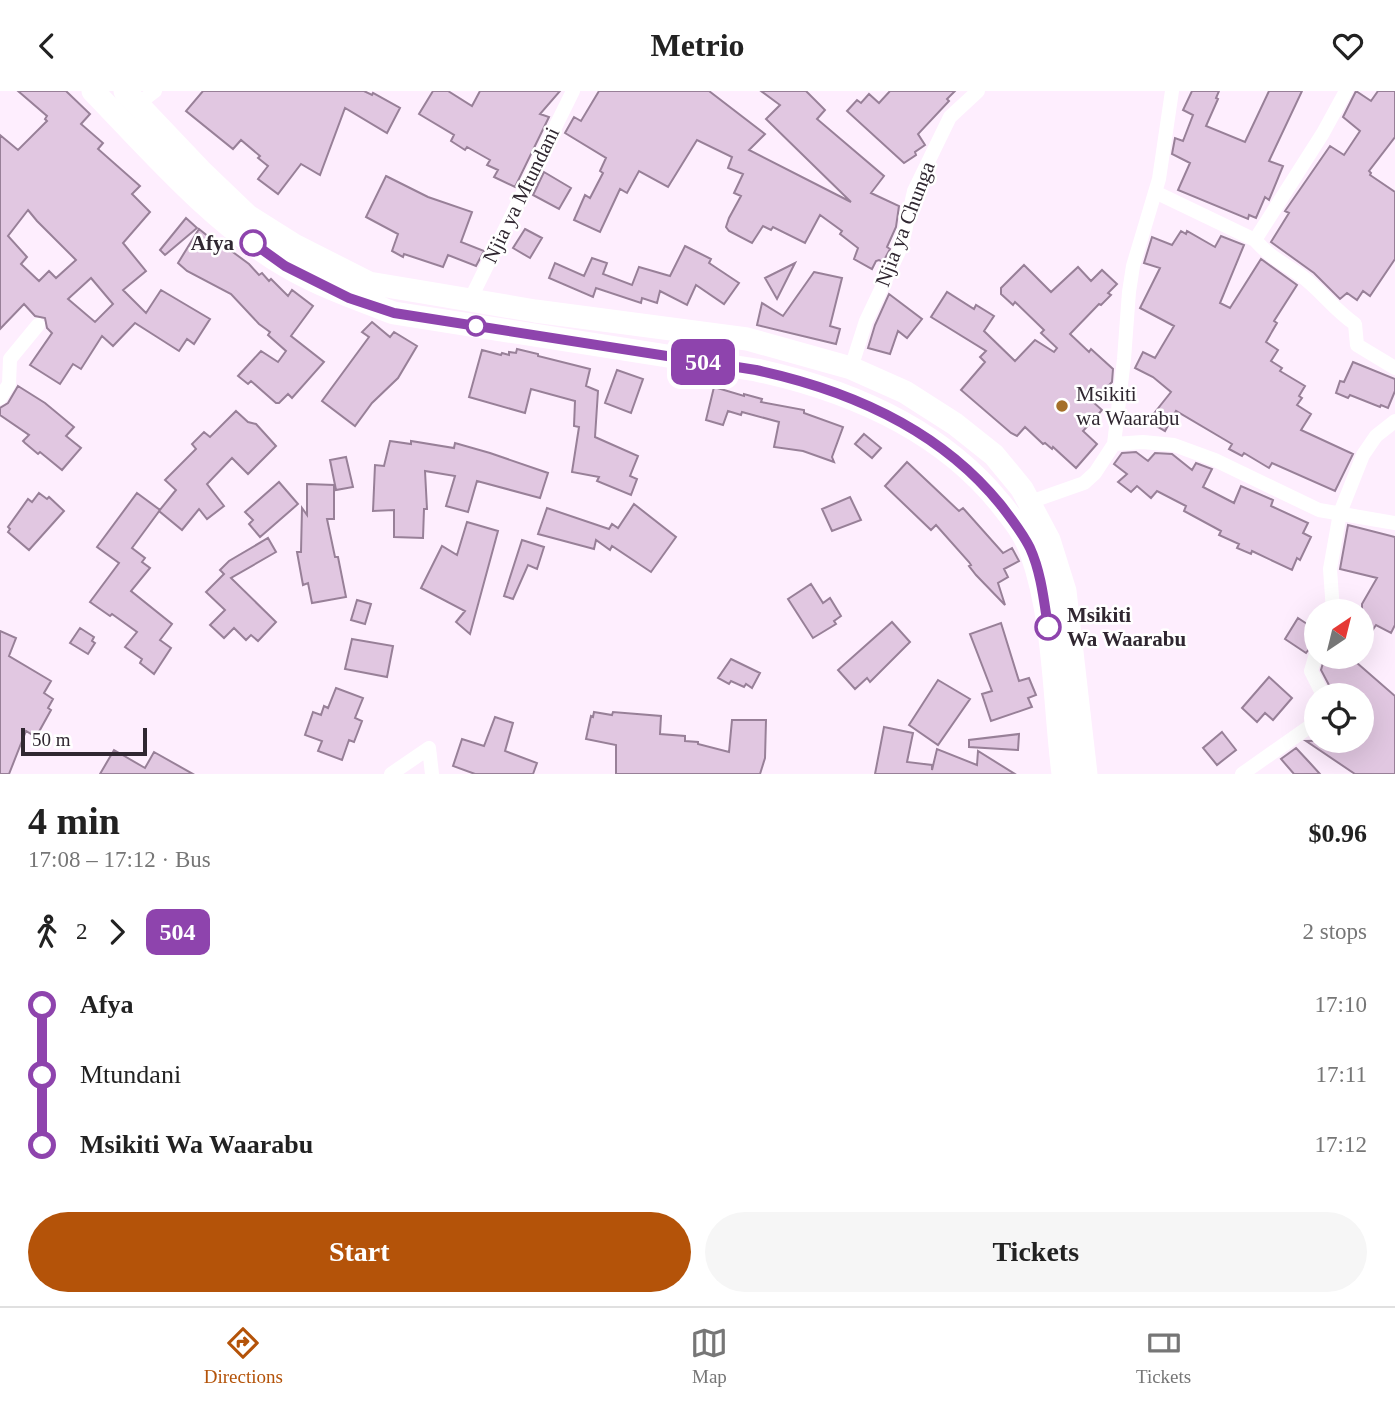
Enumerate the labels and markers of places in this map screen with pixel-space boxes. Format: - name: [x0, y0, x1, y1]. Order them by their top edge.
- marker: Afya: [240, 230, 266, 256]
- place label: Afya: [191, 231, 234, 255]
- unlabelled marker: [466, 316, 486, 336]
- place label: Msikiti wa Waarabu: [1076, 382, 1180, 430]
- marker: Msikiti wa Waarabu: [1054, 398, 1070, 414]
- place label: Msikiti Wa Waarabu: [1067, 603, 1187, 651]
- marker: Msikiti Wa Waarabu: [1035, 614, 1061, 640]

